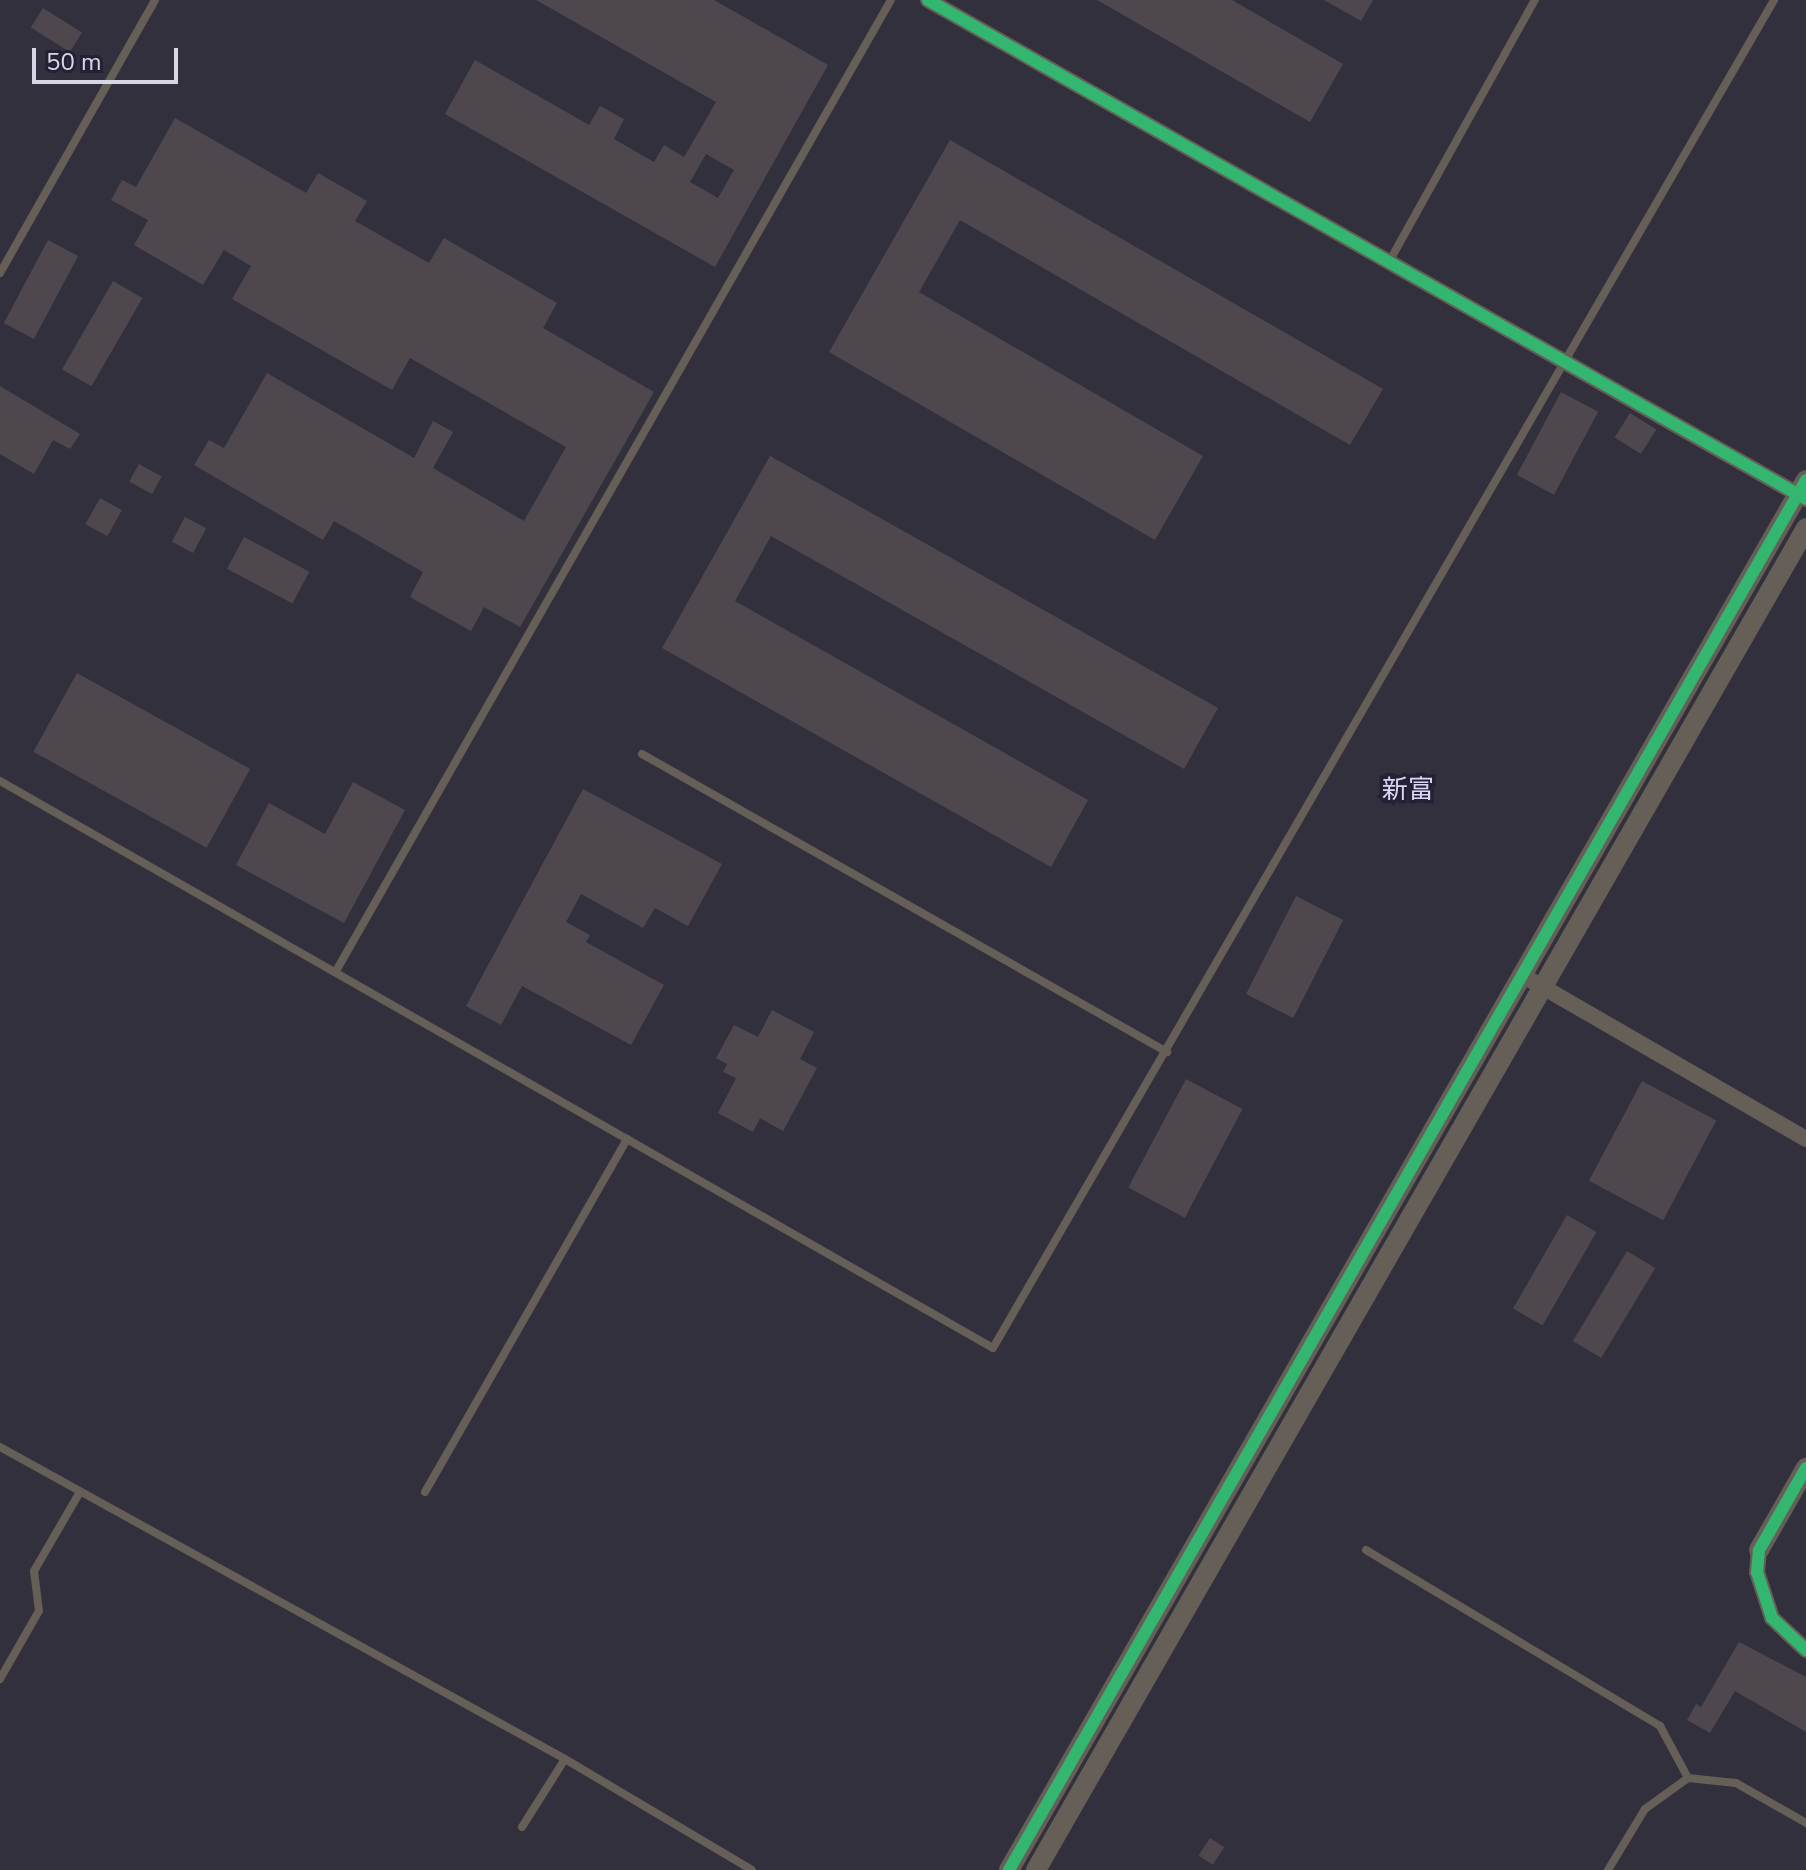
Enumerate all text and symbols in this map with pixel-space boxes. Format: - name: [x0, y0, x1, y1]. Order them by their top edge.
- scale bar: [36, 32, 182, 82]
- text: 50 m: [46, 46, 102, 78]
- district label: 新富: [1382, 774, 1434, 806]

